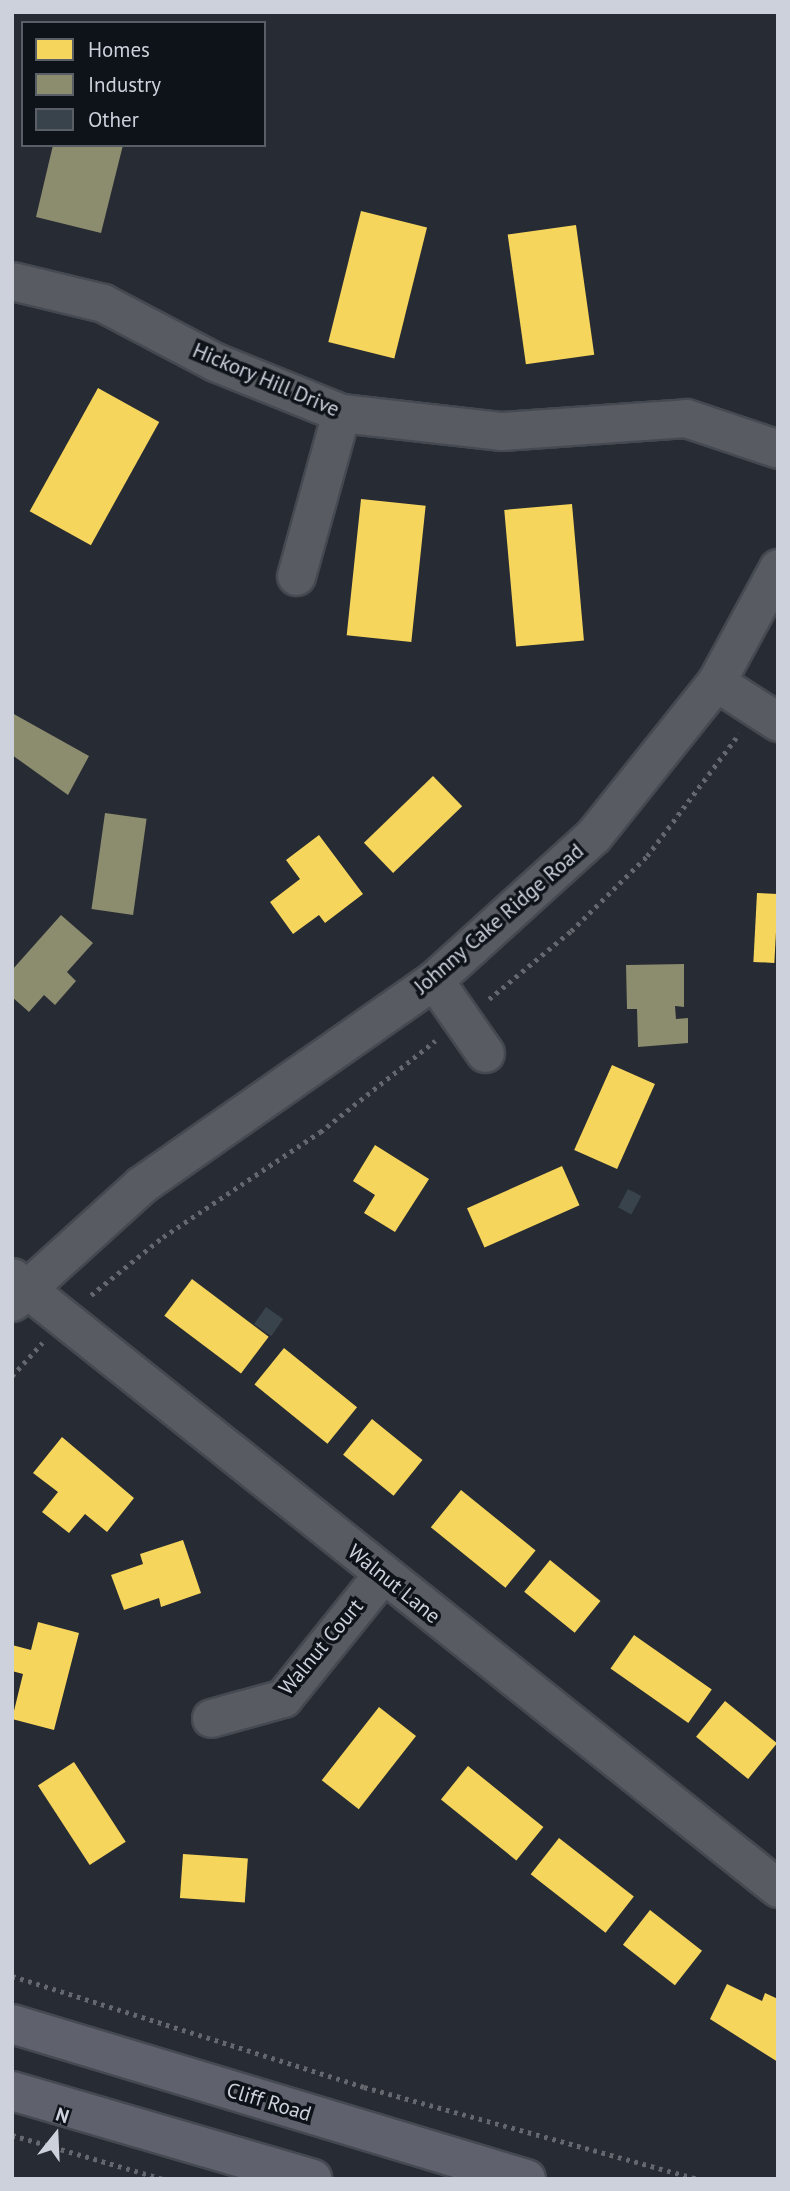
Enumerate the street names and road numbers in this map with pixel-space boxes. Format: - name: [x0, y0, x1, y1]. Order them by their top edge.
- street label: Hickory Hill Drive: [189, 338, 343, 422]
- street label: Johnny Cake Ridge Road: [409, 838, 589, 1000]
- street label: Walnut Lane: [343, 1539, 445, 1629]
- street label: Walnut Court: [274, 1594, 368, 1700]
- street label: Cliff Road: [224, 2077, 314, 2127]

